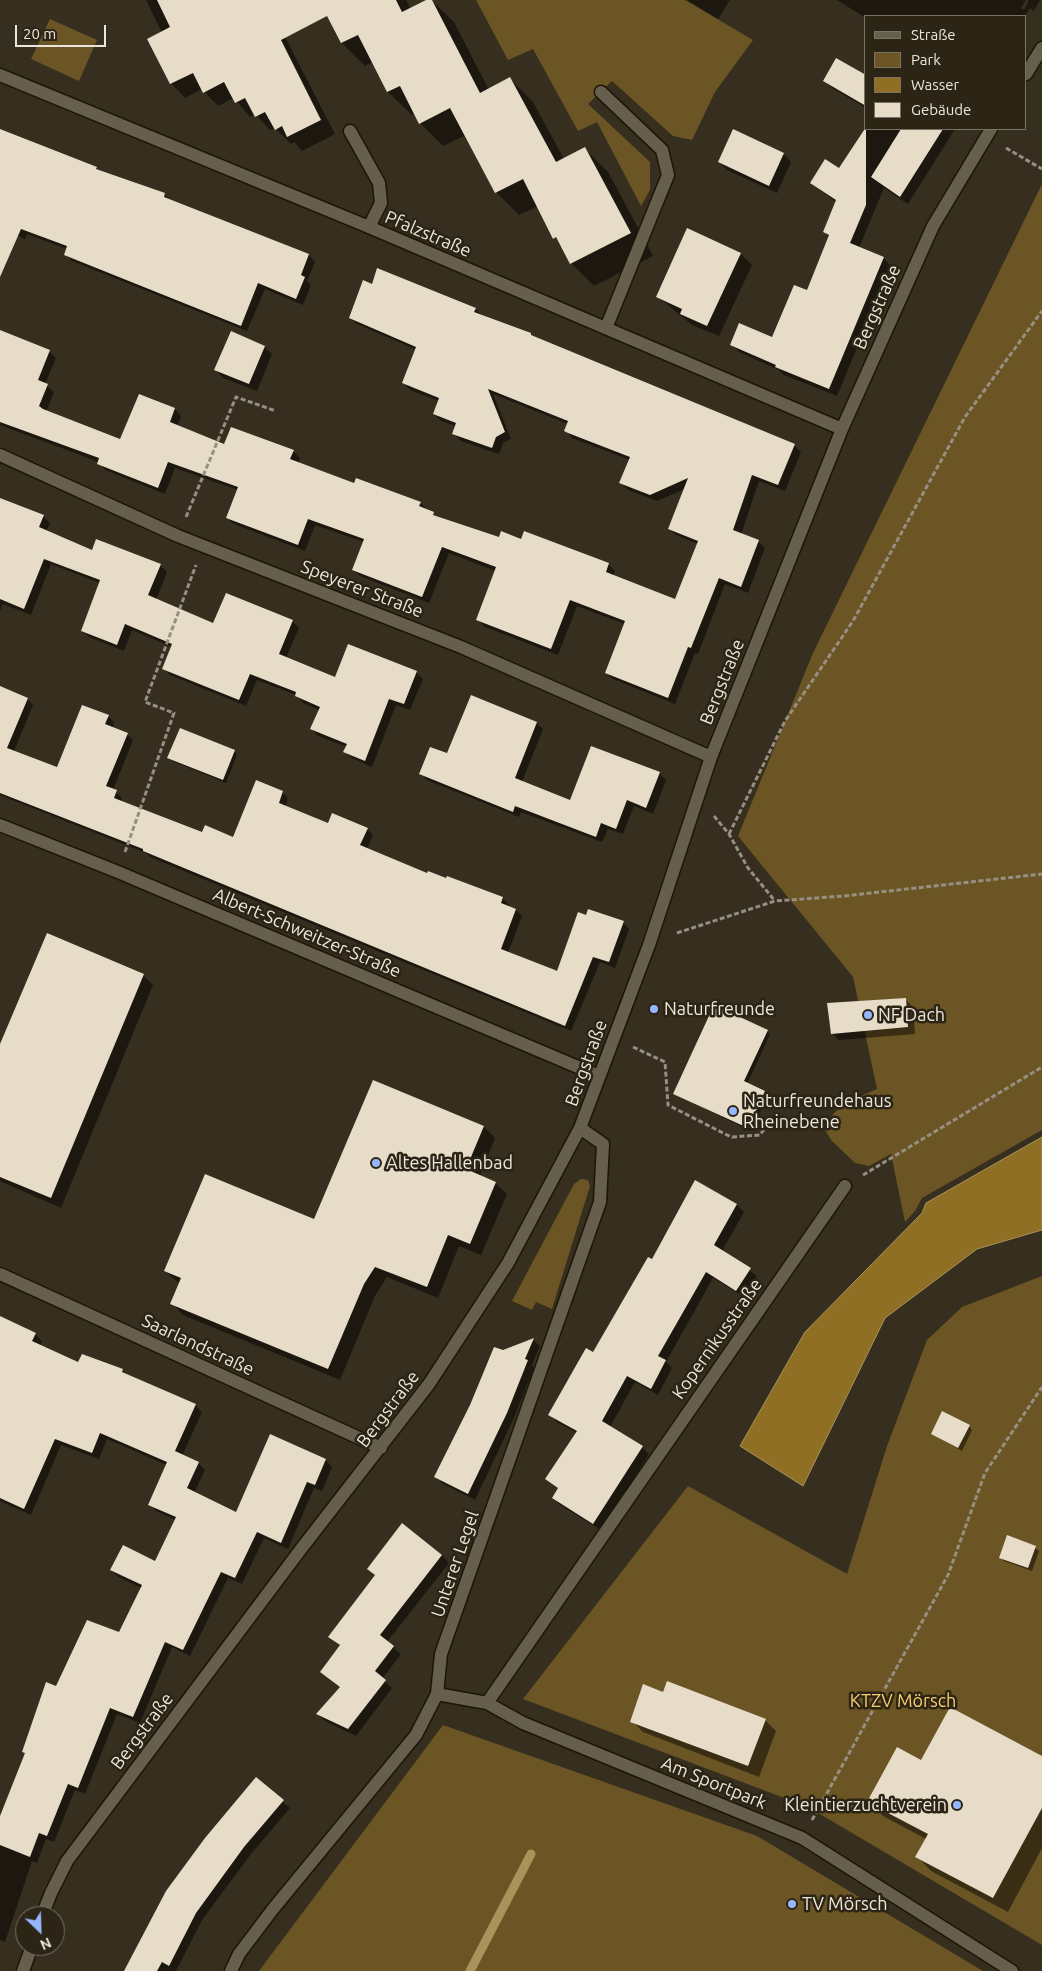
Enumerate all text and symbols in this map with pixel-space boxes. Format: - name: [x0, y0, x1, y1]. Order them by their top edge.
- scale bar: [18, 15, 109, 47]
- legend: [864, 15, 1027, 130]
- text: 20 m: [23, 25, 56, 42]
- text: Straße: [911, 26, 955, 43]
- text: Park: [911, 51, 941, 68]
- text: Wasser: [911, 76, 959, 93]
- text: Gebäude: [911, 101, 971, 118]
- street label: Pfalzstraße: [382, 206, 474, 262]
- street label: Bergstraße: [849, 261, 905, 353]
- street label: Speyerer Straße: [298, 556, 426, 622]
- street label: Bergstraße: [695, 636, 749, 728]
- street label: Albert-Schweitzer-Straße: [210, 884, 404, 982]
- place label: Naturfreunde: [664, 998, 775, 1020]
- marker: Naturfreunde: [648, 1003, 660, 1015]
- place label: NF Dach: [878, 1004, 945, 1026]
- marker: NF Dach: [862, 1009, 874, 1021]
- street label: Bergstraße: [560, 1017, 612, 1109]
- place label: Naturfreundehaus Rheinebene: [743, 1090, 892, 1132]
- marker: Naturfreundehaus Rheinebene: [727, 1105, 739, 1117]
- place label: Altes Hallenbad: [386, 1152, 513, 1174]
- marker: Altes Hallenbad: [370, 1157, 382, 1169]
- street label: Kopernikusstraße: [667, 1275, 767, 1403]
- street label: Saarlandstraße: [138, 1310, 258, 1380]
- street label: Bergstraße: [352, 1366, 424, 1452]
- street label: Unterer Legel: [427, 1508, 483, 1620]
- street label: Bergstraße: [106, 1688, 178, 1774]
- park label: KTZV Mörsch: [850, 1690, 956, 1712]
- street label: Am Sportpark: [658, 1752, 770, 1814]
- place label: Kleintierzuchtverein: [784, 1794, 947, 1816]
- marker: Kleintierzuchtverein: [951, 1799, 963, 1811]
- place label: TV Mörsch: [802, 1893, 887, 1915]
- marker: TV Mörsch: [786, 1898, 798, 1910]
- north arrow: [15, 1906, 65, 1956]
- text: N: [38, 1934, 54, 1953]

